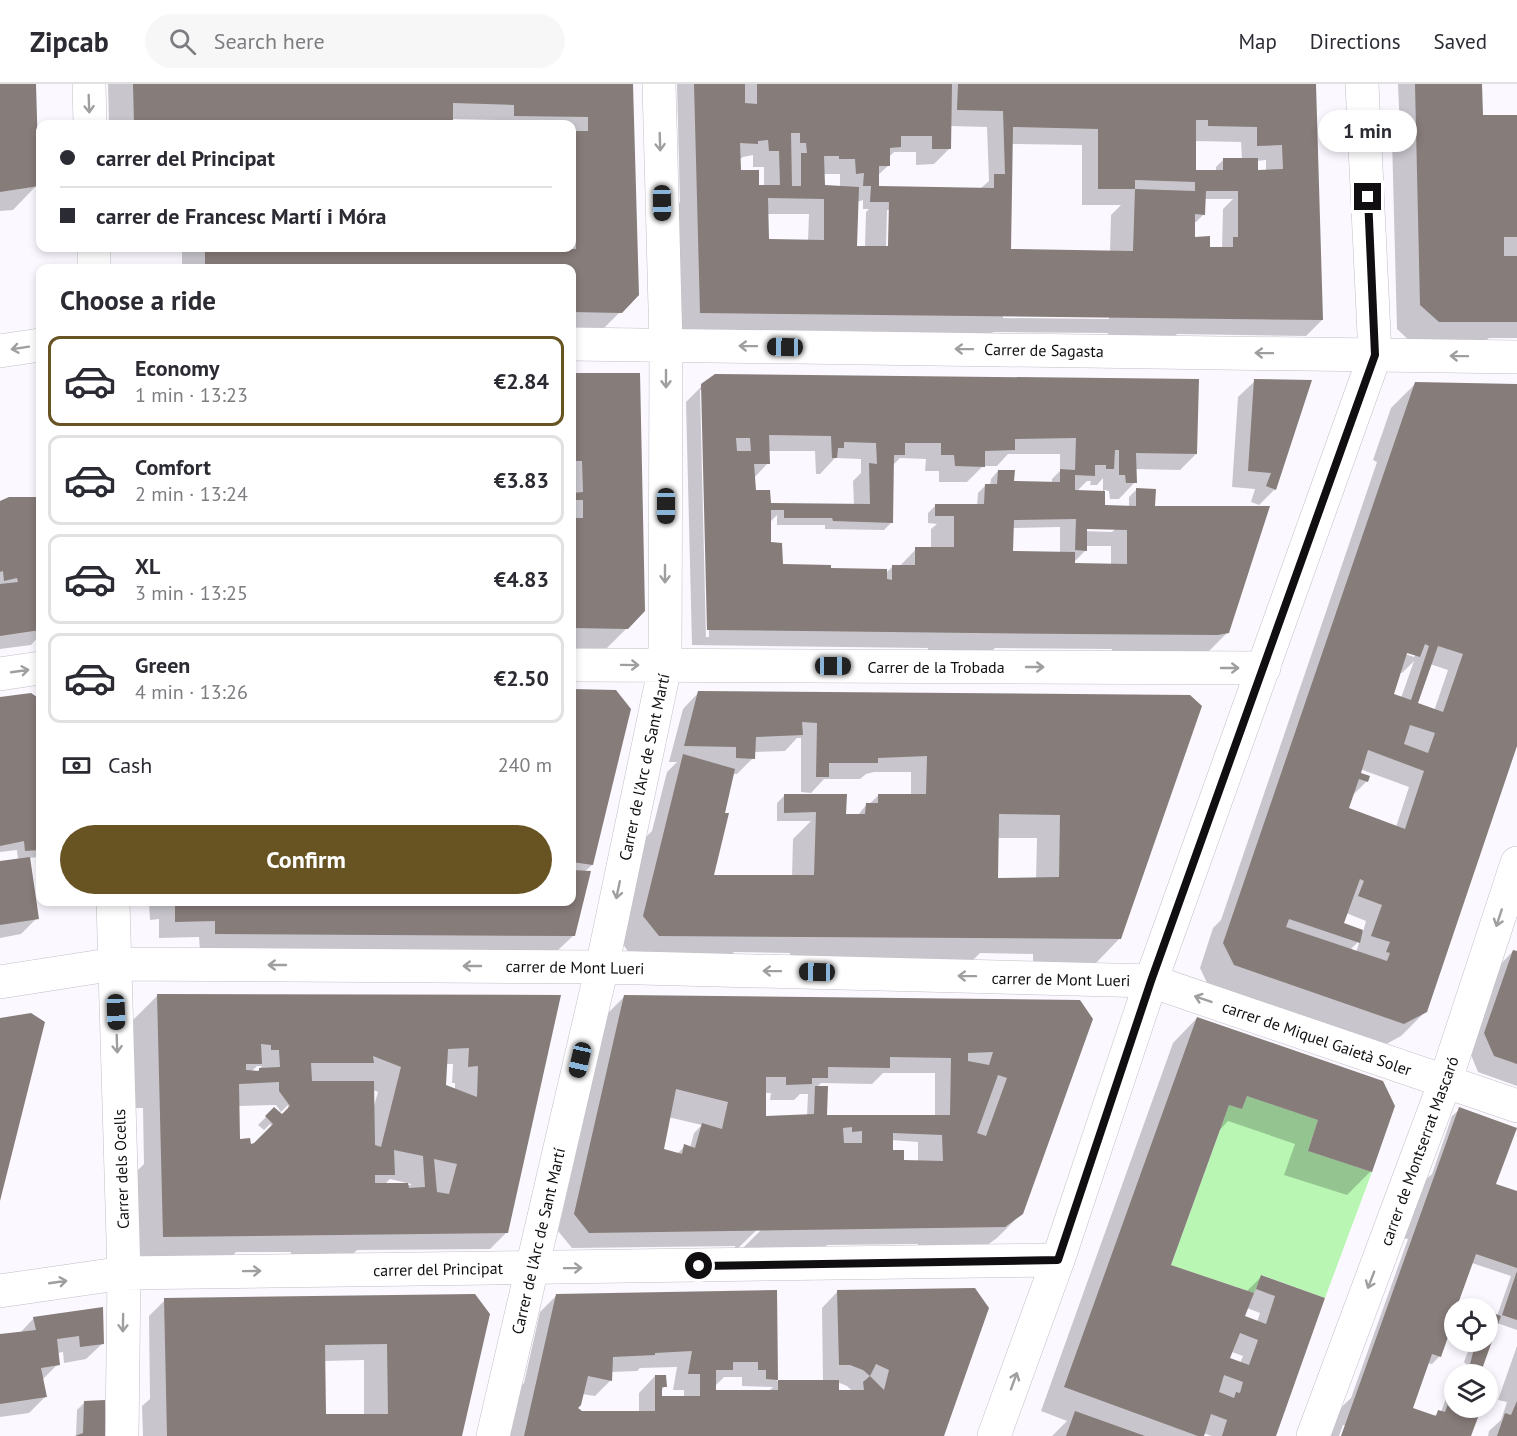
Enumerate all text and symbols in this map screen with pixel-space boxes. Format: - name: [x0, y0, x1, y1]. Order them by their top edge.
- search box: [145, 14, 565, 68]
- text: Zipcab: [30, 23, 109, 60]
- icon: search: [166, 25, 199, 58]
- text: Search here: [214, 27, 325, 55]
- text: Map: [1238, 28, 1277, 55]
- text: Directions: [1310, 28, 1401, 55]
- text: Saved: [1434, 28, 1487, 55]
- one-way arrow: [84, 94, 95, 114]
- callout: 1 min: [1318, 110, 1418, 152]
- text: 1 min: [1343, 118, 1392, 144]
- one-way arrow: [655, 132, 666, 152]
- text: carrer del Principat: [96, 144, 275, 172]
- route end: [1354, 183, 1381, 210]
- car: [653, 185, 671, 221]
- text: carrer de Francesc Martí i Móra: [96, 202, 387, 230]
- text: Choose a ride: [60, 283, 216, 317]
- car: [767, 338, 803, 356]
- street label: Carrer de Sagasta: [984, 339, 1104, 361]
- one-way arrow: [738, 341, 758, 352]
- one-way arrow: [11, 342, 31, 353]
- one-way arrow: [954, 343, 974, 355]
- one-way arrow: [1254, 347, 1274, 359]
- one-way arrow: [1449, 350, 1469, 362]
- icon: car: [63, 354, 117, 408]
- text: Economy: [135, 354, 219, 382]
- text: €2.84: [494, 367, 549, 395]
- one-way arrow: [660, 369, 672, 389]
- text: 1 min · 13:23: [135, 382, 248, 408]
- icon: car: [63, 453, 117, 507]
- text: Comfort: [135, 453, 211, 481]
- text: €3.83: [494, 466, 549, 494]
- text: 2 min · 13:24: [135, 481, 248, 507]
- car: [657, 488, 675, 524]
- icon: car: [63, 552, 117, 606]
- text: XL: [135, 552, 160, 580]
- one-way arrow: [660, 564, 671, 584]
- text: €4.83: [494, 565, 549, 593]
- text: 3 min · 13:25: [135, 580, 248, 606]
- icon: car: [63, 651, 117, 705]
- text: Green: [135, 651, 190, 679]
- car: [815, 657, 851, 675]
- street label: Carrer de la Trobada: [867, 657, 1005, 677]
- one-way arrow: [619, 660, 639, 671]
- one-way arrow: [1024, 661, 1044, 673]
- one-way arrow: [1219, 662, 1239, 674]
- text: €2.50: [494, 664, 549, 692]
- one-way arrow: [10, 665, 30, 676]
- street label: Carrer de l'Arc de Sant Martí: [614, 672, 674, 862]
- text: 4 min · 13:26: [135, 679, 248, 705]
- icon: cash: [60, 749, 93, 782]
- text: Cash: [108, 751, 152, 779]
- text: 240 m: [498, 752, 552, 778]
- button: Confirm: [60, 825, 552, 894]
- one-way arrow: [612, 880, 623, 900]
- one-way arrow: [1493, 908, 1504, 927]
- street label: carrer de Mont Lueri: [505, 956, 645, 978]
- one-way arrow: [267, 959, 287, 971]
- one-way arrow: [462, 960, 482, 972]
- car: [799, 963, 835, 981]
- one-way arrow: [762, 966, 782, 977]
- street label: carrer de Mont Lueri: [991, 968, 1131, 990]
- one-way arrow: [957, 970, 977, 982]
- one-way arrow: [1194, 992, 1213, 1003]
- car: [106, 994, 126, 1030]
- street label: carrer de Miquel Gaietà Soler: [1220, 996, 1415, 1080]
- one-way arrow: [112, 1033, 123, 1053]
- car: [567, 1040, 593, 1080]
- street label: carrer de Montserrat Mascaró: [1375, 1054, 1463, 1248]
- street label: Carrer dels Ocells: [109, 1108, 133, 1229]
- street label: Carrer de l'Arc de Sant Martí: [507, 1146, 569, 1336]
- route start: [685, 1252, 712, 1279]
- street label: carrer del Principat: [373, 1258, 504, 1280]
- one-way arrow: [563, 1262, 583, 1274]
- one-way arrow: [242, 1265, 262, 1277]
- one-way arrow: [1365, 1270, 1376, 1289]
- one-way arrow: [48, 1277, 67, 1288]
- map controls: [1444, 1298, 1498, 1418]
- button: locate: [1444, 1298, 1498, 1352]
- one-way arrow: [118, 1312, 129, 1332]
- button: layers: [1444, 1364, 1498, 1418]
- one-way arrow: [1009, 1372, 1020, 1391]

